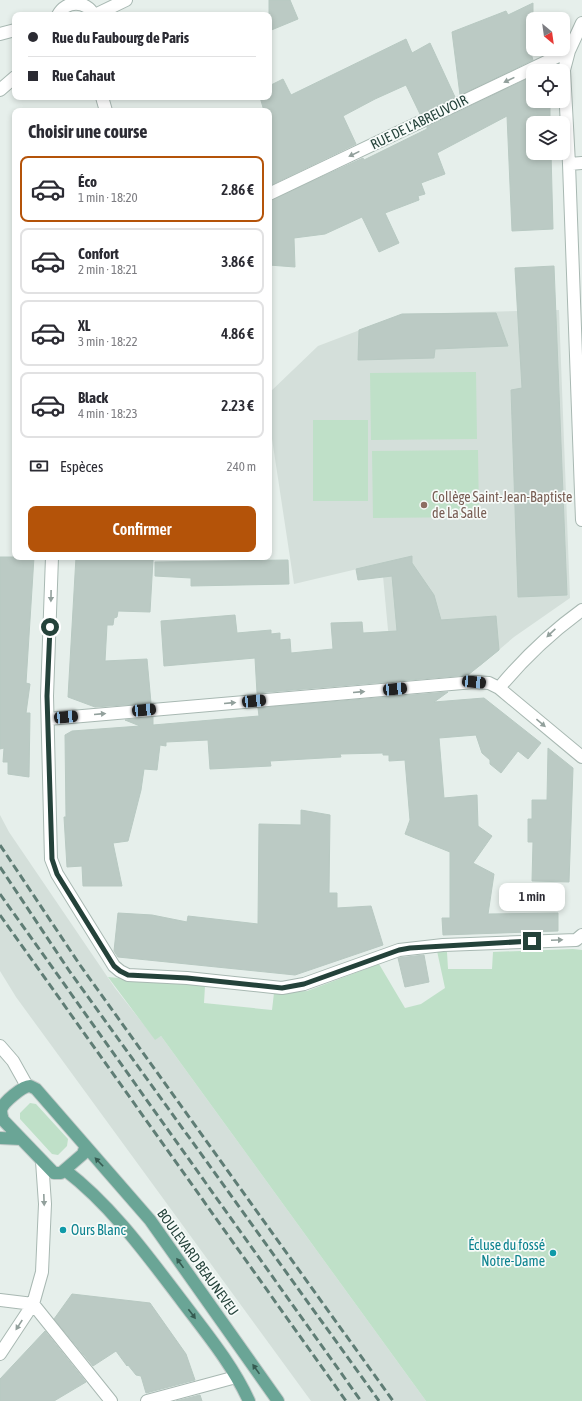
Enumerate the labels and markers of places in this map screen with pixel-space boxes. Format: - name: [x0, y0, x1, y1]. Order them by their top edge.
- place label: Collège Saint-Jean-Baptiste de La Salle: [432, 489, 572, 521]
- marker: Collège Saint-Jean-Baptiste de La Salle: [419, 500, 429, 510]
- place label: Ours Blanc: [71, 1222, 127, 1238]
- marker: Ours Blanc: [58, 1225, 68, 1235]
- place label: Écluse du fossé Notre-Dame: [468, 1237, 545, 1269]
- marker: Écluse du fossé Notre-Dame: [548, 1248, 558, 1258]

